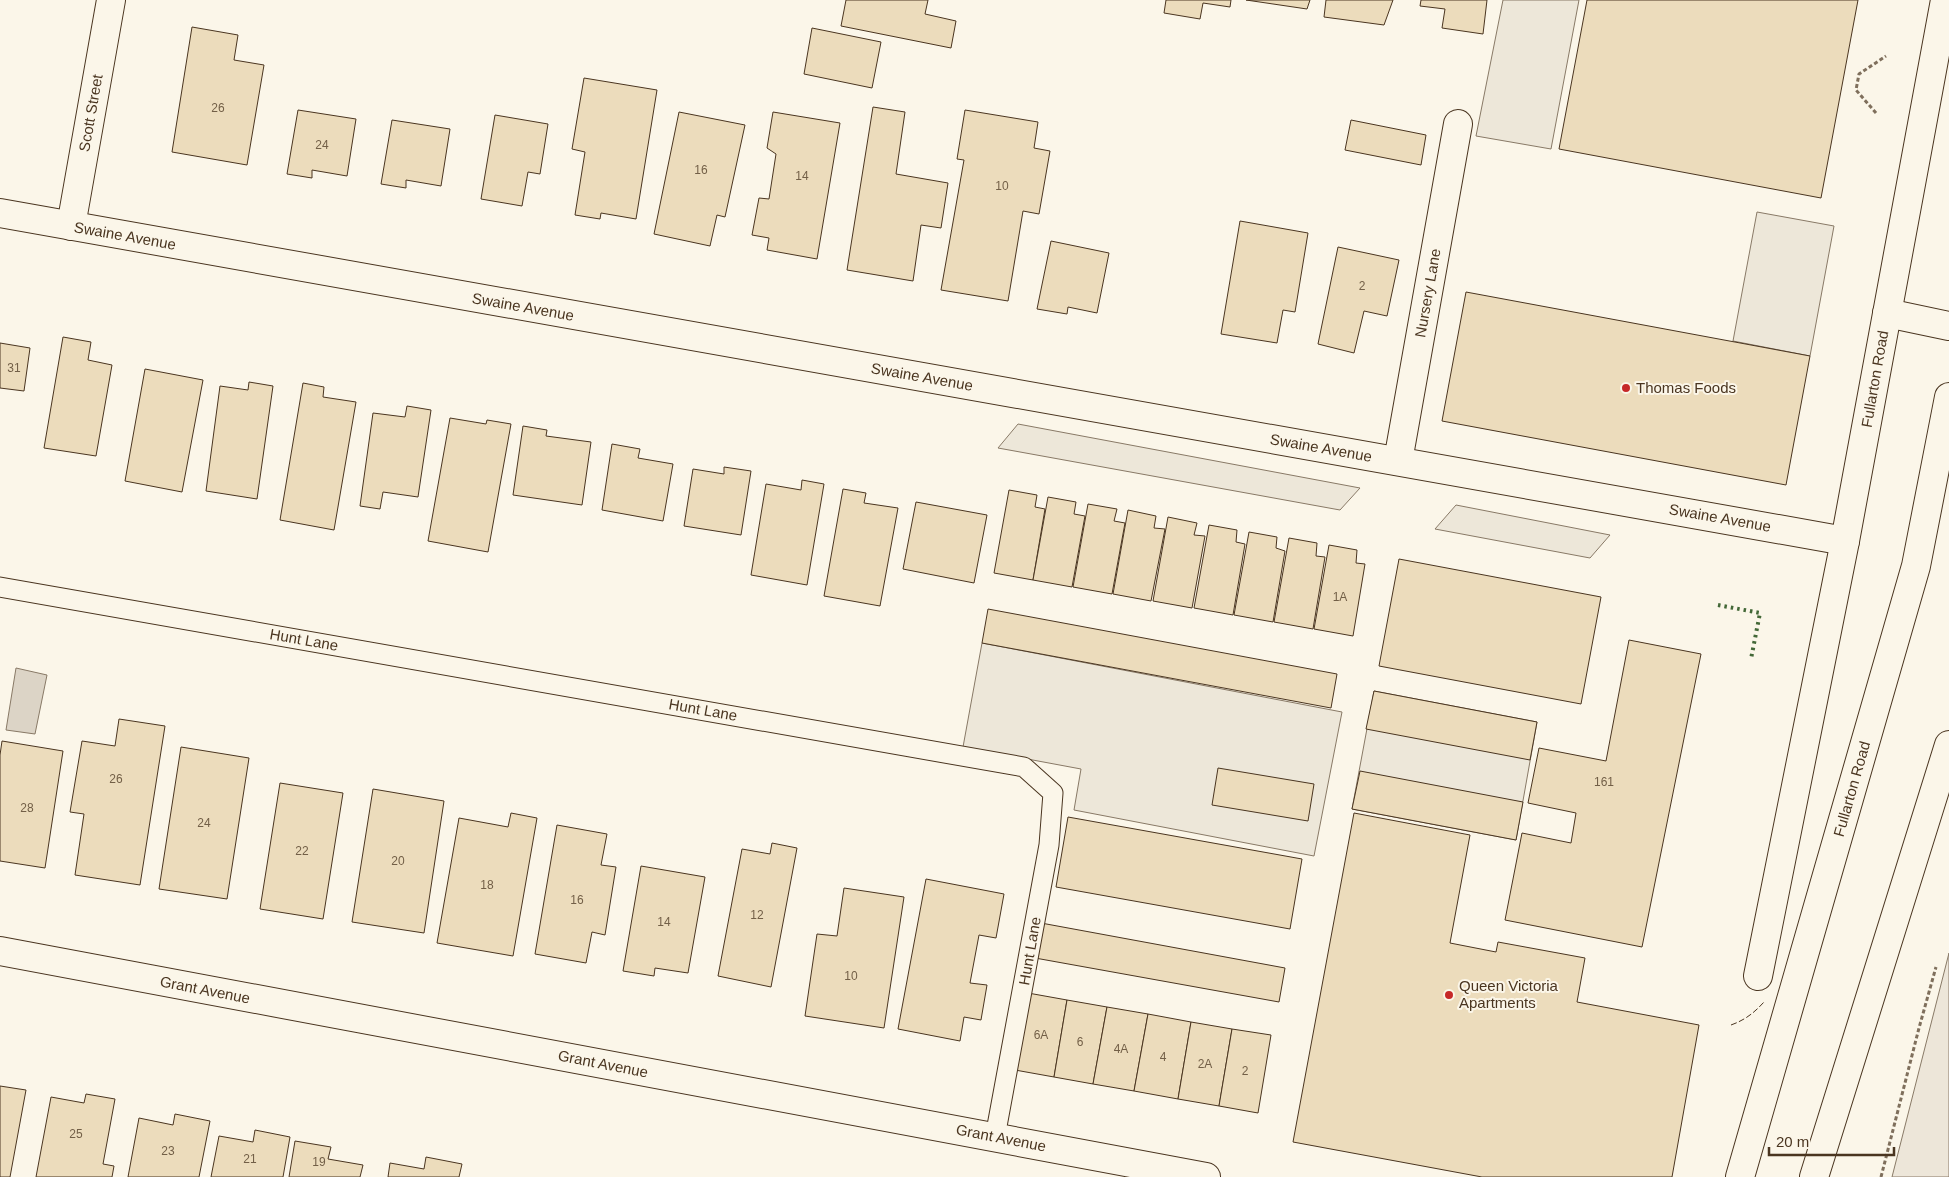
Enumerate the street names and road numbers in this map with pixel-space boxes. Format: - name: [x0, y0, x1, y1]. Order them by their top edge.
- street label: Scott Street: [75, 72, 106, 153]
- street label: Swaine Avenue: [73, 218, 177, 253]
- street label: Nursery Lane: [1411, 247, 1444, 339]
- street label: Swaine Avenue: [471, 289, 575, 324]
- street label: Fullarton Road: [1858, 329, 1891, 429]
- street label: Swaine Avenue: [870, 359, 974, 394]
- street label: Swaine Avenue: [1269, 430, 1373, 465]
- street label: Swaine Avenue: [1668, 500, 1772, 535]
- street label: Hunt Lane: [269, 625, 340, 654]
- street label: Hunt Lane: [668, 695, 739, 724]
- street label: Fullarton Road: [1830, 739, 1873, 838]
- street label: Hunt Lane: [1015, 915, 1044, 986]
- street label: Grant Avenue: [159, 972, 252, 1007]
- street label: Grant Avenue: [557, 1046, 650, 1081]
- street label: Grant Avenue: [955, 1120, 1048, 1155]

